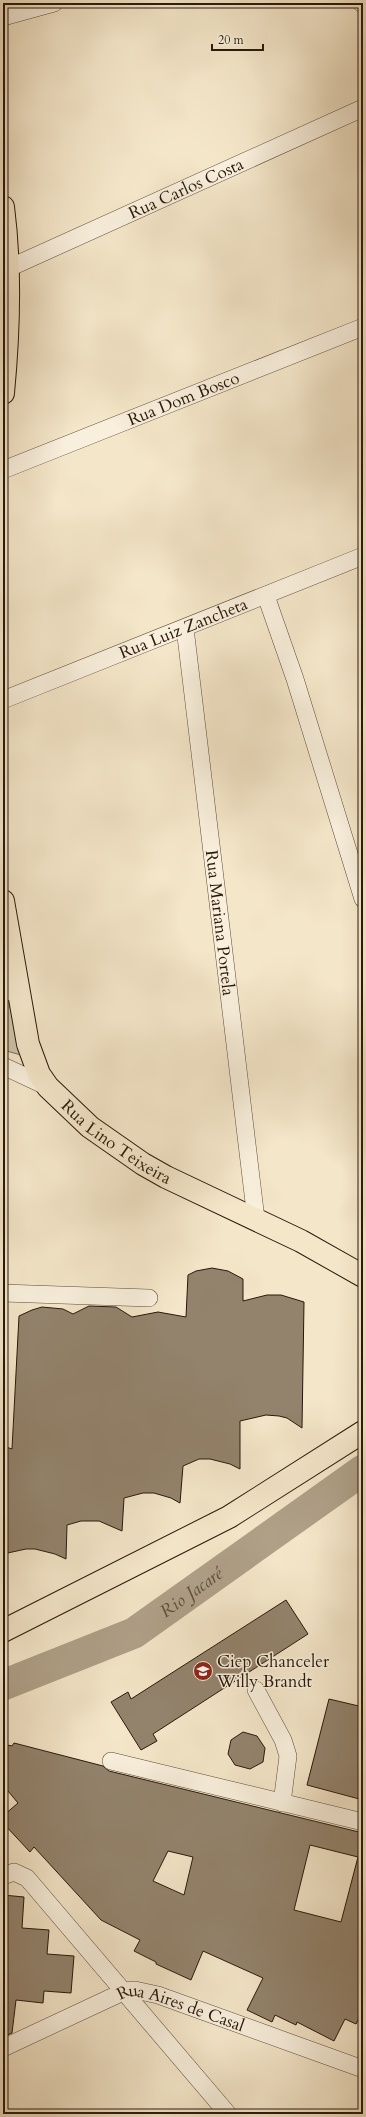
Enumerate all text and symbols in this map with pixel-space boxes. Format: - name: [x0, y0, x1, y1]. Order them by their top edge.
- scale bar: [212, 26, 263, 52]
- text: 20 m: [218, 32, 245, 48]
- street label: Rua Carlos Costa: [125, 152, 248, 225]
- street label: Rua Dom Bosco: [124, 366, 243, 431]
- street label: Rua Luiz Zancheta: [116, 592, 252, 664]
- street label: Rua Mariana Portela: [200, 849, 240, 998]
- street label: Rua Lino Teixeira: [56, 1095, 175, 1190]
- water label: Rio Jacaré: [155, 1561, 229, 1624]
- place label: Ciep Chanceler Willy Brandt: [216, 1650, 330, 1693]
- school or university icon: Ciep Chanceler Willy Brandt: [192, 1660, 214, 1682]
- street label: Rua Aires de Casal: [113, 1979, 248, 2038]

